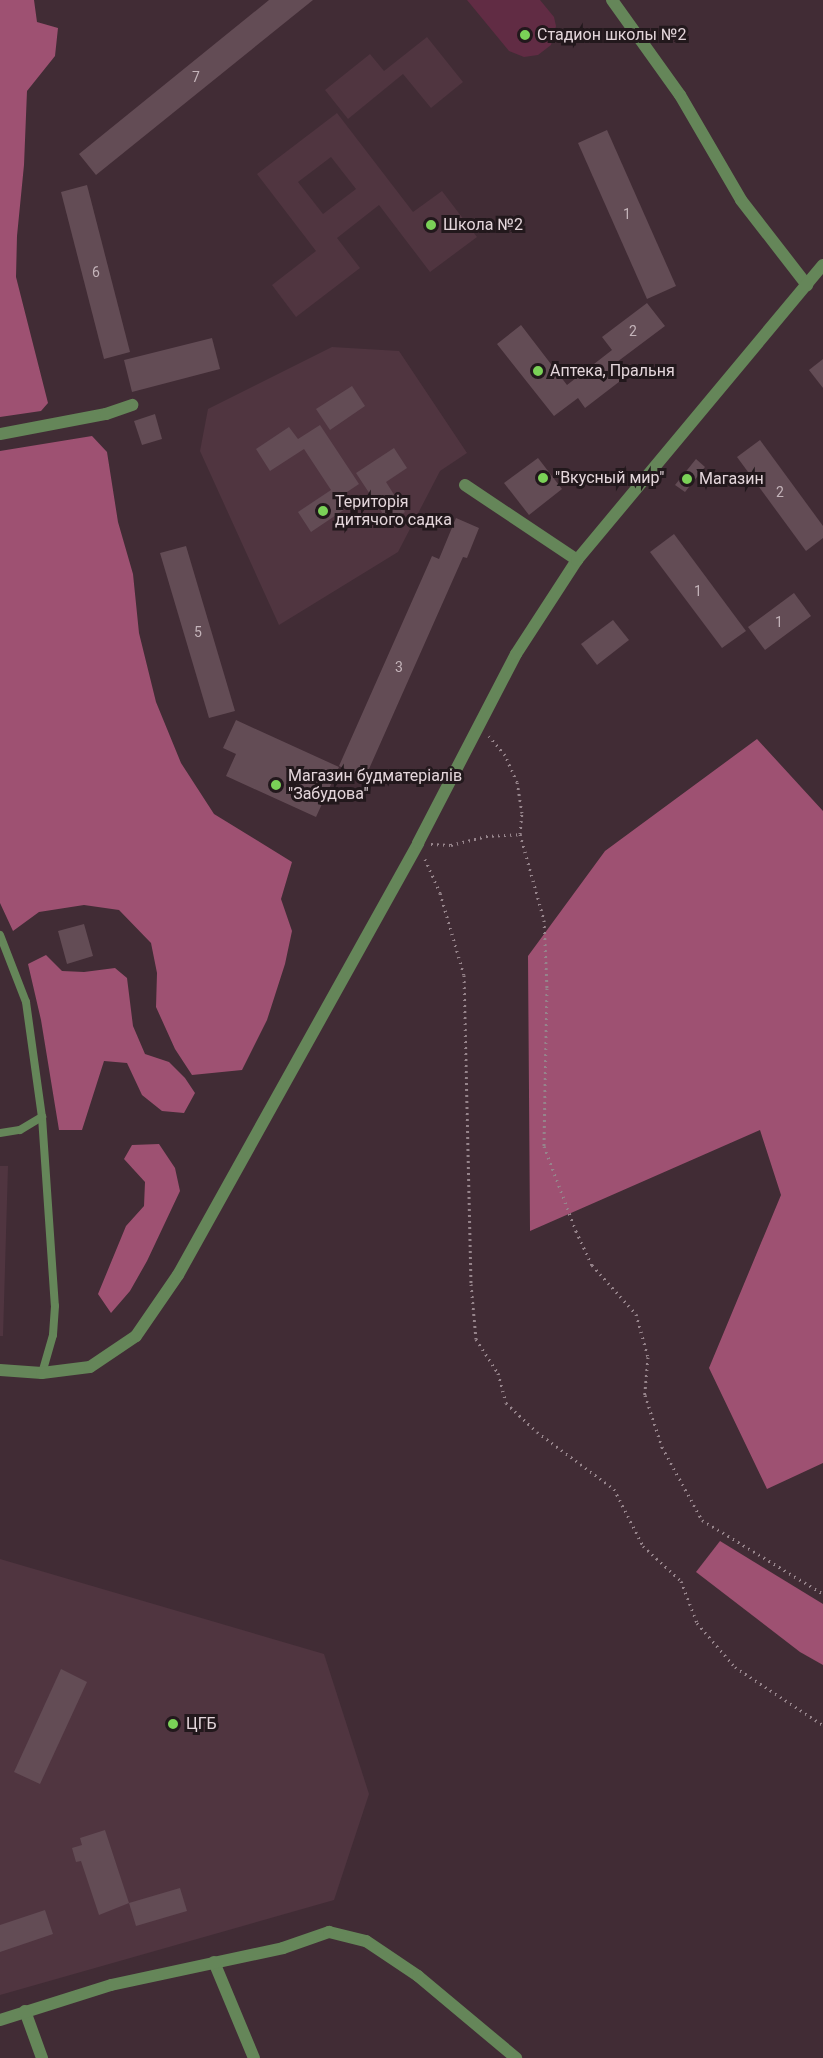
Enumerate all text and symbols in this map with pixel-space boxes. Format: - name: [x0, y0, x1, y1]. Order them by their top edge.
- place label: Стадион школы №2: [537, 25, 686, 45]
- marker: Стадион школы №2: [518, 28, 532, 42]
- house number: 7: [192, 69, 200, 85]
- house number: 1: [623, 206, 631, 222]
- place label: Школа №2: [443, 215, 523, 235]
- marker: Школа №2: [424, 218, 438, 232]
- house number: 6: [92, 264, 100, 280]
- house number: 2: [629, 323, 637, 339]
- place label: Аптека, Пральня: [550, 361, 675, 381]
- marker: Аптека, Пральня: [531, 364, 545, 378]
- place label: "Вкусный мир": [555, 468, 664, 488]
- place label: Магазин: [699, 469, 764, 489]
- marker: "Вкусный мир": [536, 471, 550, 485]
- marker: Магазин: [680, 472, 694, 486]
- house number: 2: [776, 484, 784, 500]
- place label: Територія дитячого садка: [335, 492, 452, 530]
- marker: Територія дитячого садка: [316, 504, 330, 518]
- house number: 1: [694, 583, 702, 599]
- house number: 1: [775, 614, 783, 630]
- house number: 5: [194, 624, 202, 640]
- house number: 3: [395, 659, 403, 675]
- place label: Магазин будматеріалів "Забудова": [288, 766, 462, 804]
- marker: Магазин будматеріалів "Забудова": [269, 778, 283, 792]
- place label: ЦГБ: [186, 1714, 217, 1734]
- marker: ЦГБ: [164, 1715, 182, 1733]

